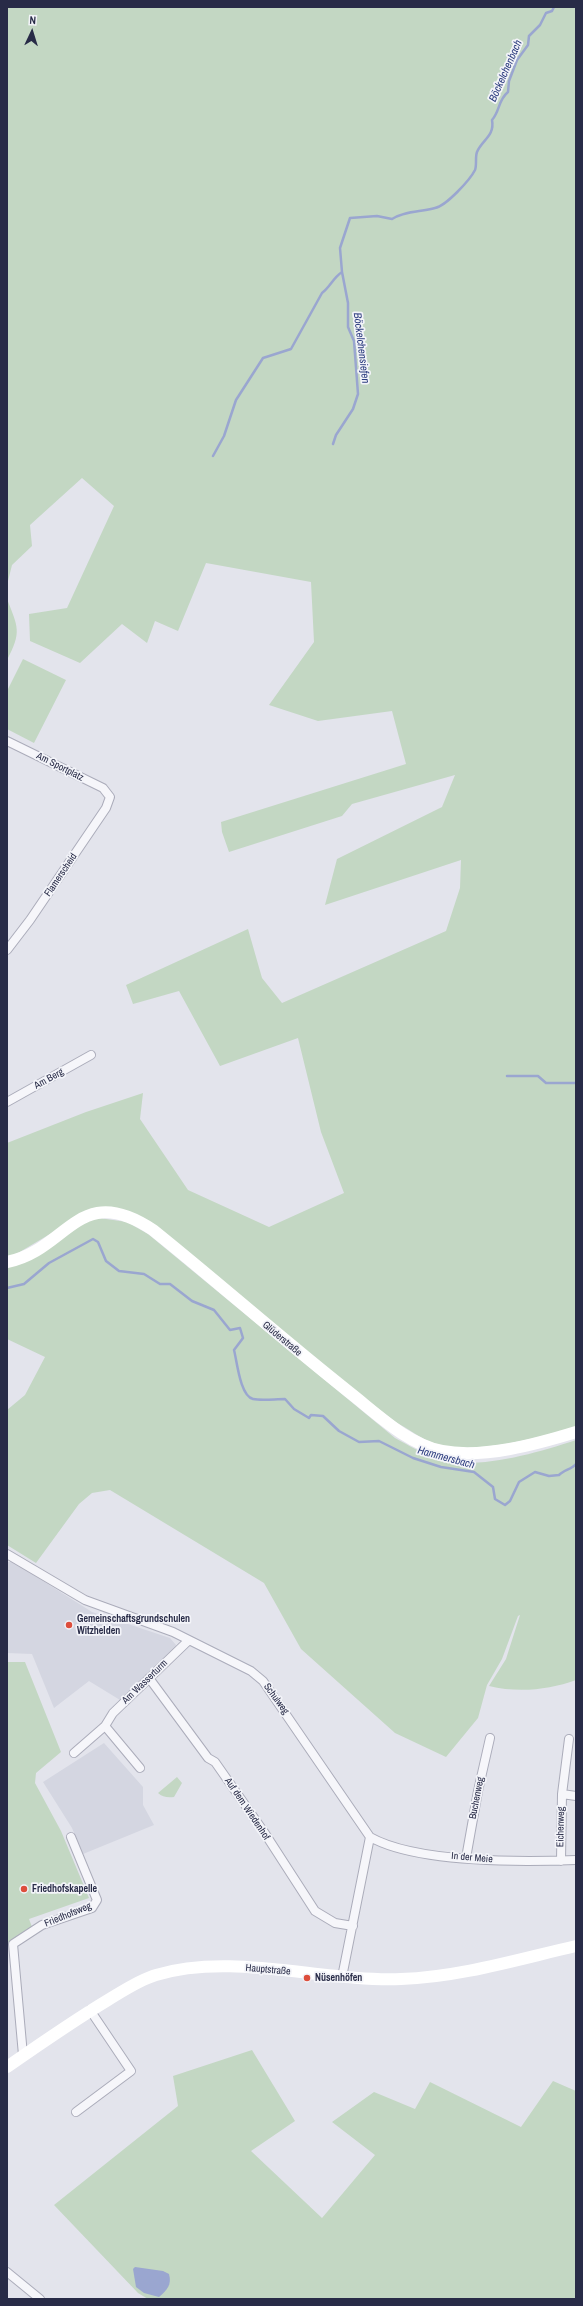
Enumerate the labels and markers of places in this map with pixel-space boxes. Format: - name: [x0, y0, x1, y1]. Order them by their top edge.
- place label: Gemeinschaftsgrundschulen Witzhelden: [77, 1613, 190, 1636]
- marker: Gemeinschaftsgrundschulen Witzhelden: [64, 1620, 74, 1630]
- place label: Friedhofskapelle: [32, 1883, 97, 1895]
- marker: Friedhofskapelle: [19, 1884, 29, 1894]
- place label: Nüsenhöfen: [315, 1972, 362, 1984]
- marker: Nüsenhöfen: [302, 1973, 312, 1983]

